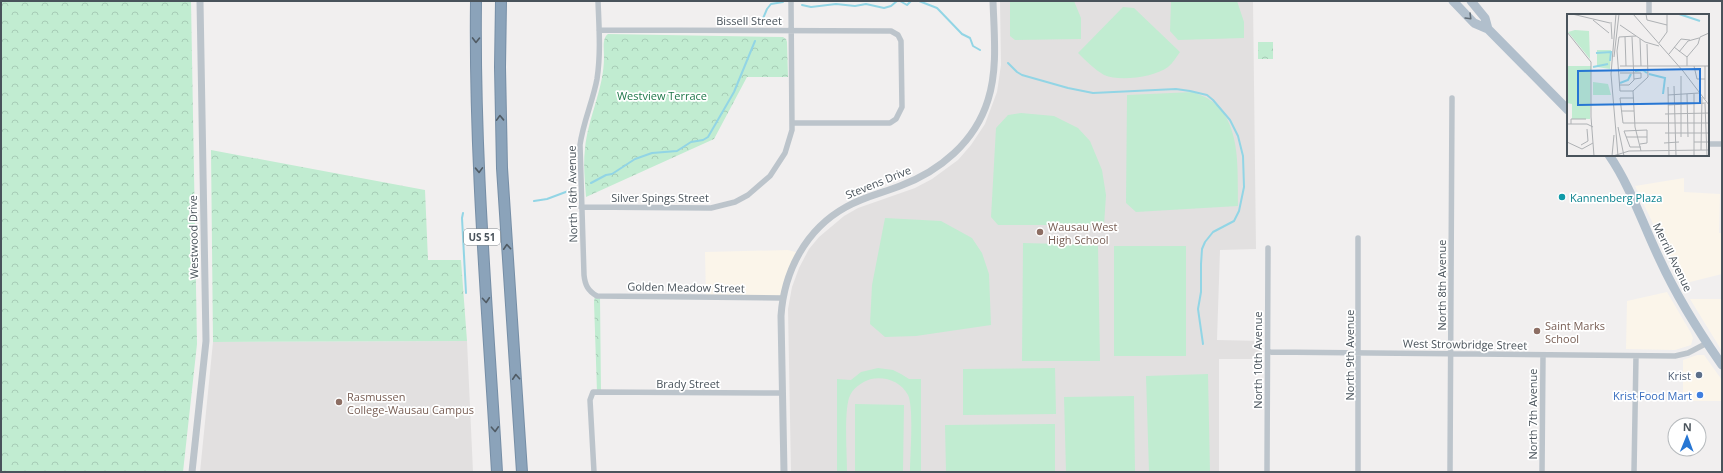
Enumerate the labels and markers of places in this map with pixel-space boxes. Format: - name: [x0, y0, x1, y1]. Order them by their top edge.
- place label: Kannenberg Plaza: [1570, 190, 1662, 205]
- marker: Kannenberg Plaza: [1557, 192, 1567, 202]
- place label: Wausau West High School: [1048, 219, 1118, 247]
- marker: Wausau West High School: [1035, 227, 1045, 237]
- place label: Saint Marks School: [1545, 318, 1605, 346]
- marker: Saint Marks School: [1532, 326, 1542, 336]
- place label: Krist: [1668, 368, 1691, 383]
- marker: Krist: [1694, 370, 1704, 380]
- place label: Krist Food Mart: [1613, 388, 1692, 403]
- place label: Rasmussen College-Wausau Campus: [347, 389, 474, 417]
- marker: Krist Food Mart: [1695, 390, 1705, 400]
- marker: Rasmussen College-Wausau Campus: [334, 397, 344, 407]

